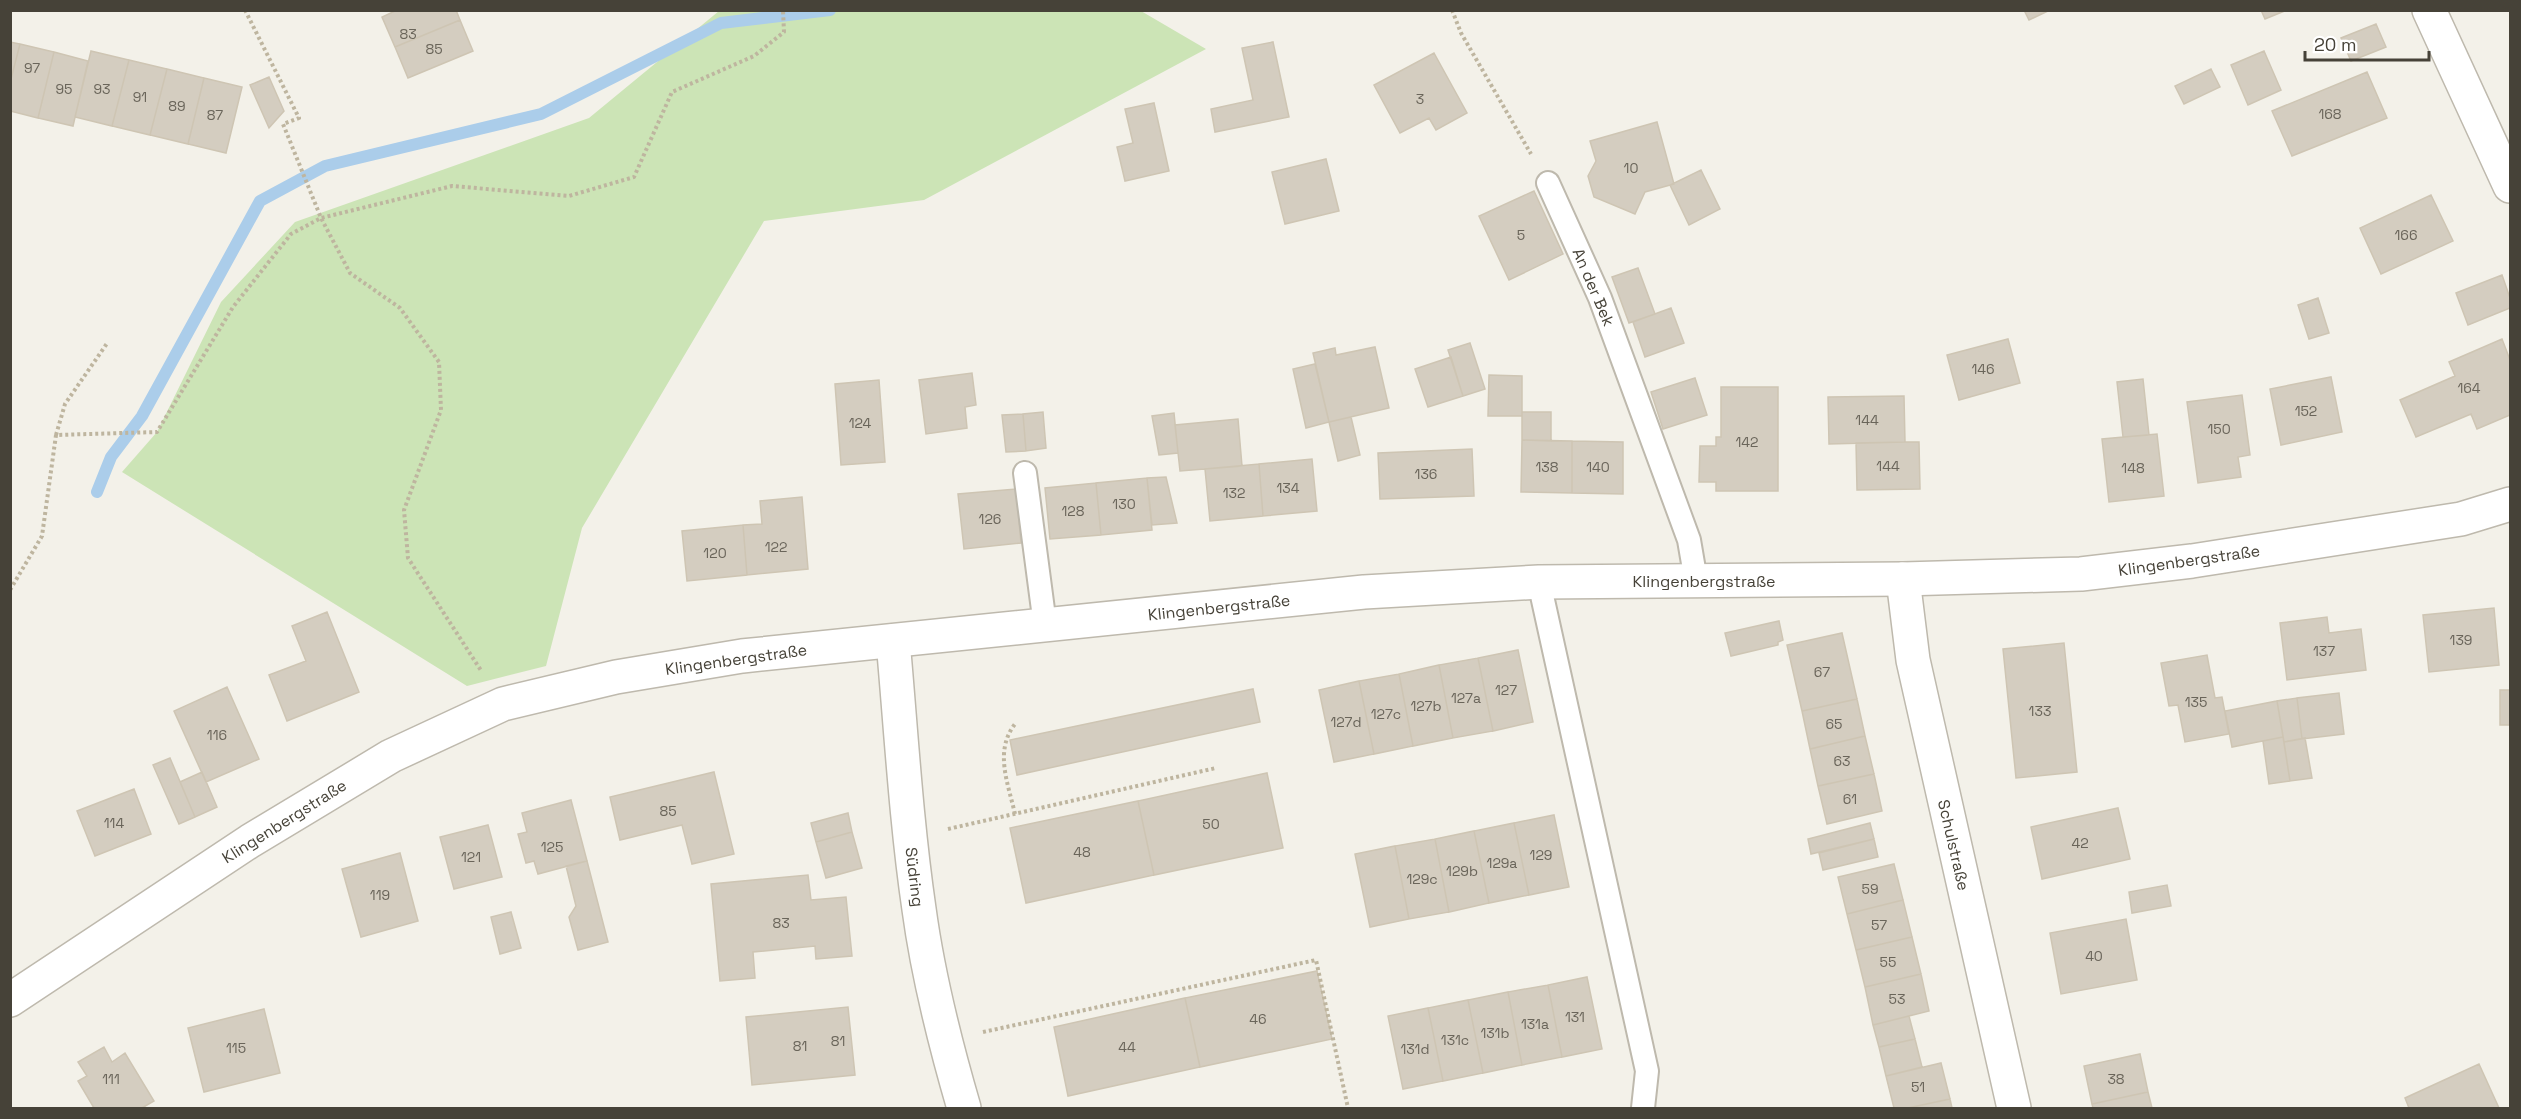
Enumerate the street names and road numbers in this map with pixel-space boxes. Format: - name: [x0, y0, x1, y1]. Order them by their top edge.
- street label: An der Bek: [1568, 245, 1619, 330]
- street label: Klingenbergstraße: [2117, 540, 2261, 581]
- street label: Klingenbergstraße: [1633, 571, 1775, 592]
- street label: Klingenbergstraße: [1147, 590, 1291, 625]
- street label: Klingenbergstraße: [664, 639, 808, 680]
- street label: Klingenbergstraße: [218, 775, 350, 868]
- street label: Schulstraße: [1933, 798, 1974, 893]
- street label: Südring: [900, 846, 929, 908]

